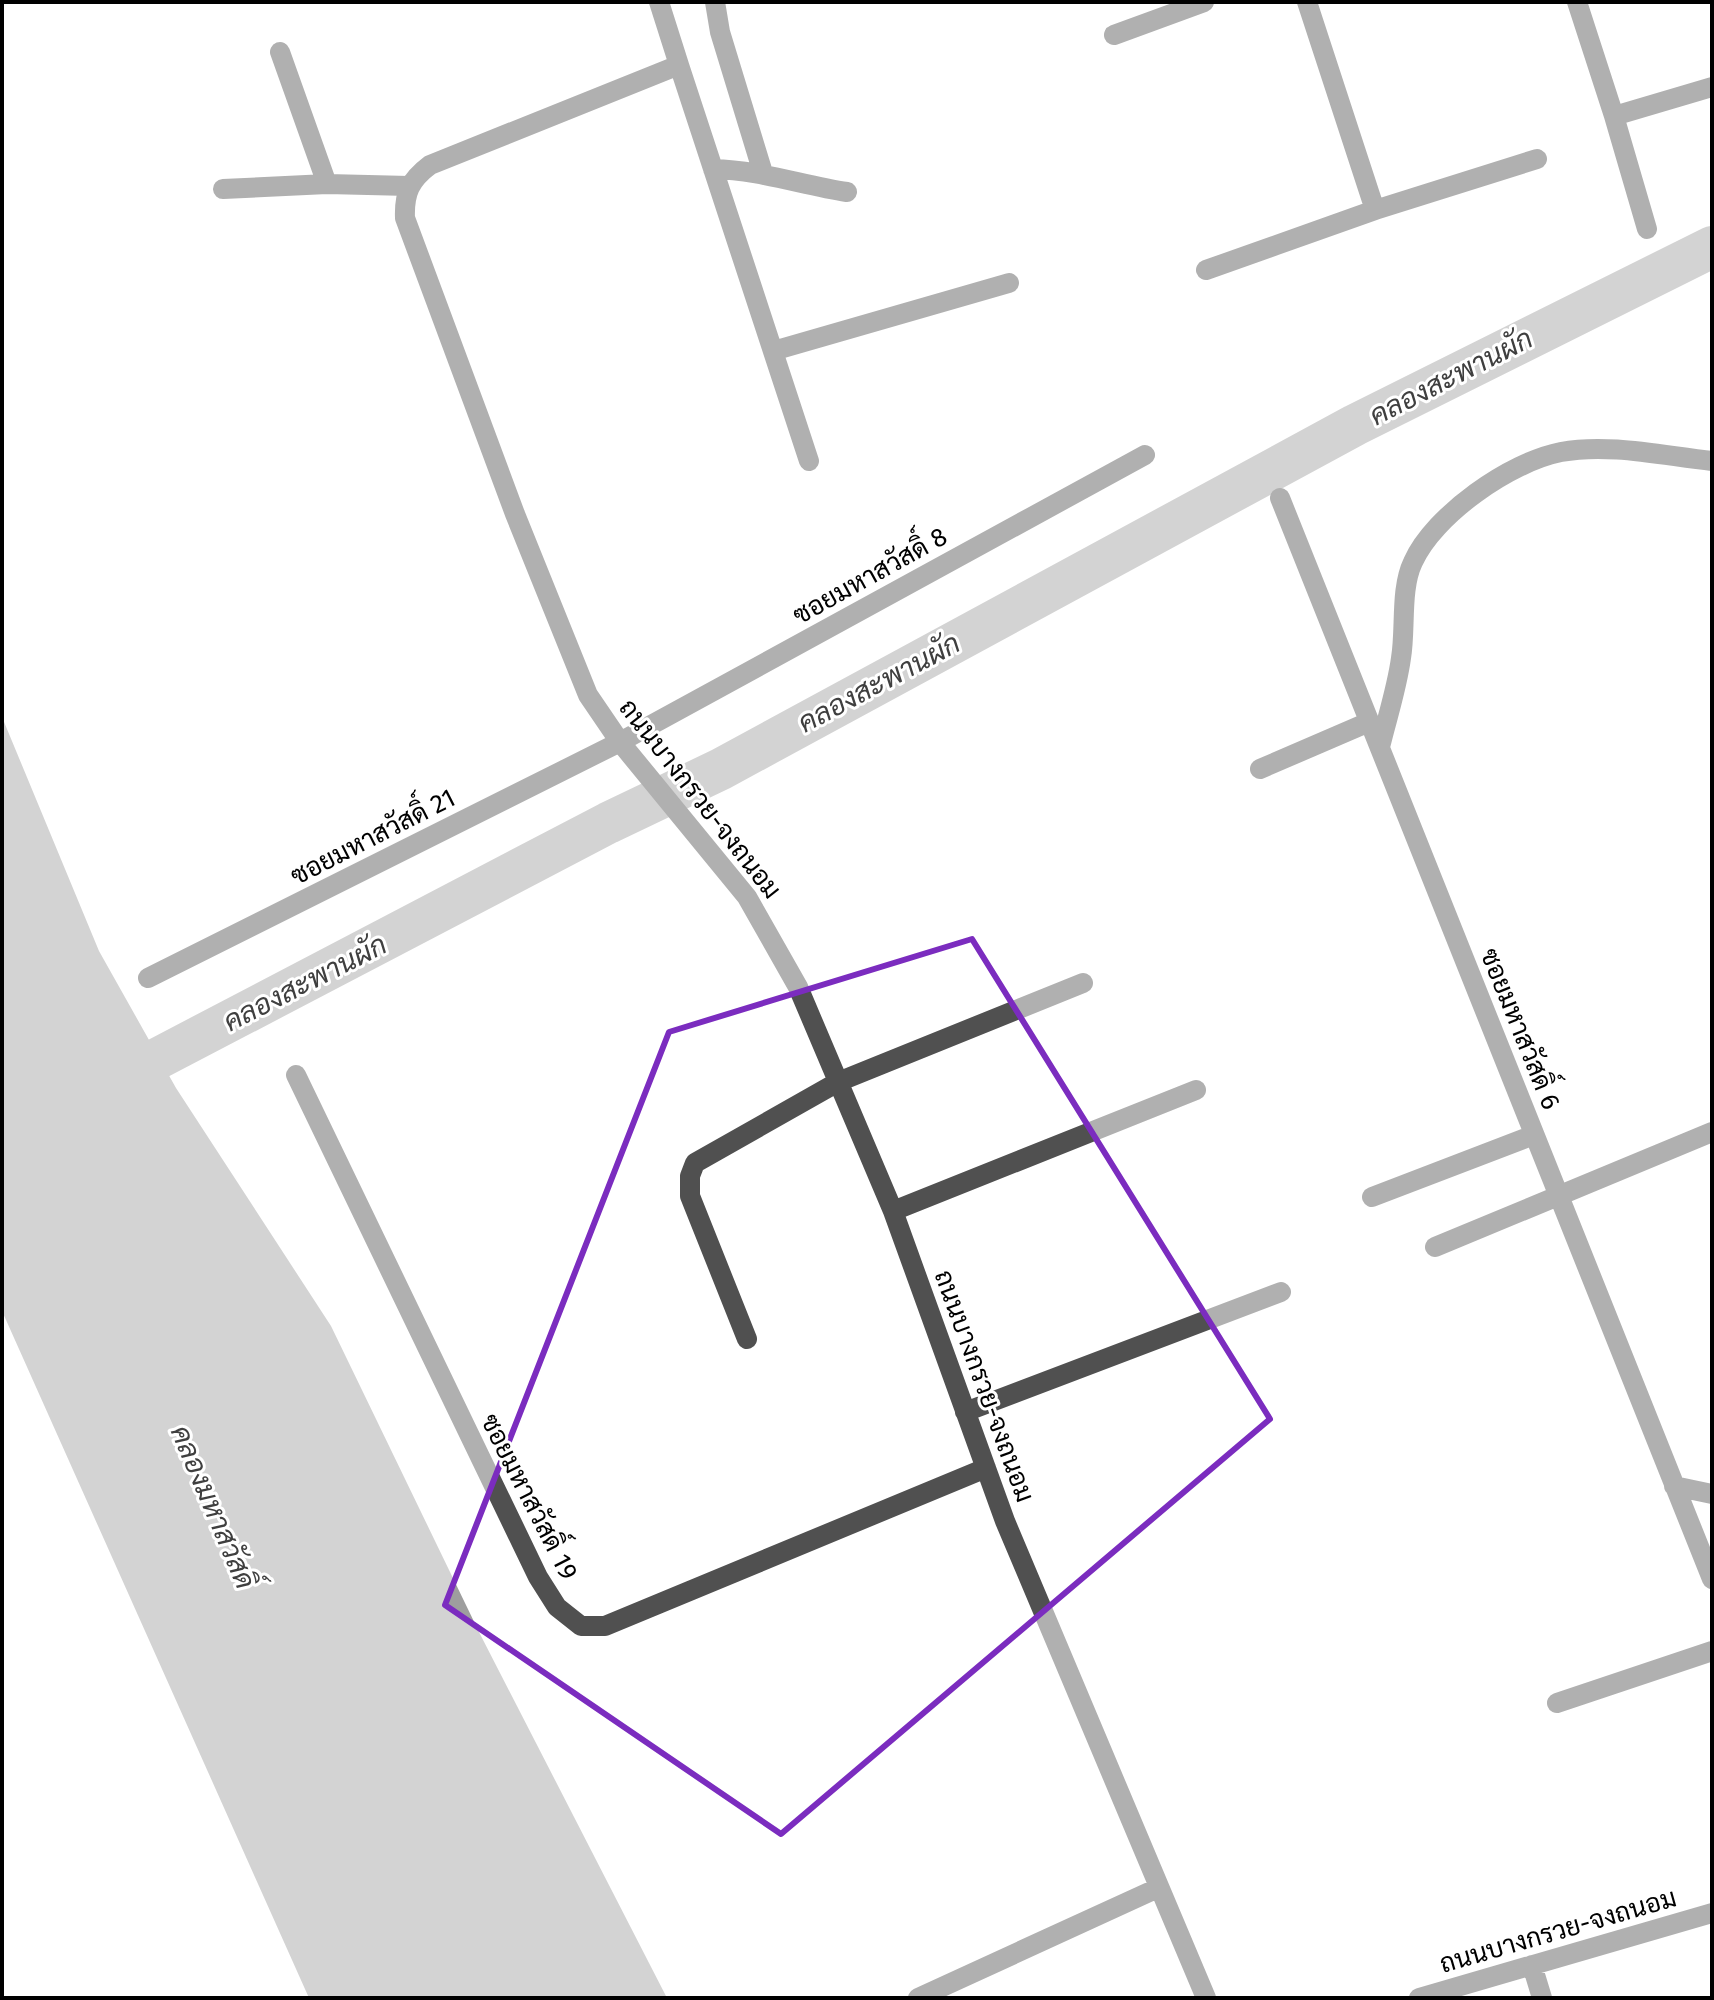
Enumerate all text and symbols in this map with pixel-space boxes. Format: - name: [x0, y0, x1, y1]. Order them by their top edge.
- water label: คลองสะพานผัก: [1363, 320, 1538, 432]
- street label: ซอยมหาสวัสดิ์ 8: [784, 514, 952, 631]
- water label: คลองสะพานผัก: [791, 625, 966, 739]
- street label: ถนนบางกรวย-จงถนอม: [612, 693, 788, 905]
- street label: ซอยมหาสวัสดิ์ 21: [282, 775, 460, 892]
- water label: คลองสะพานผัก: [217, 926, 392, 1038]
- street label: ซอยมหาสวัสดิ์ 6: [1474, 941, 1574, 1114]
- street label: ถนนบางกรวย-จงถนอม: [928, 1266, 1040, 1506]
- street label: ซอยมหาสวัสดิ์ 19: [474, 1405, 591, 1585]
- water label: คลองมหาสวัสดิ์: [164, 1417, 271, 1598]
- street label: ถนนบางกรวย-จงถนอม: [1436, 1882, 1680, 1980]

